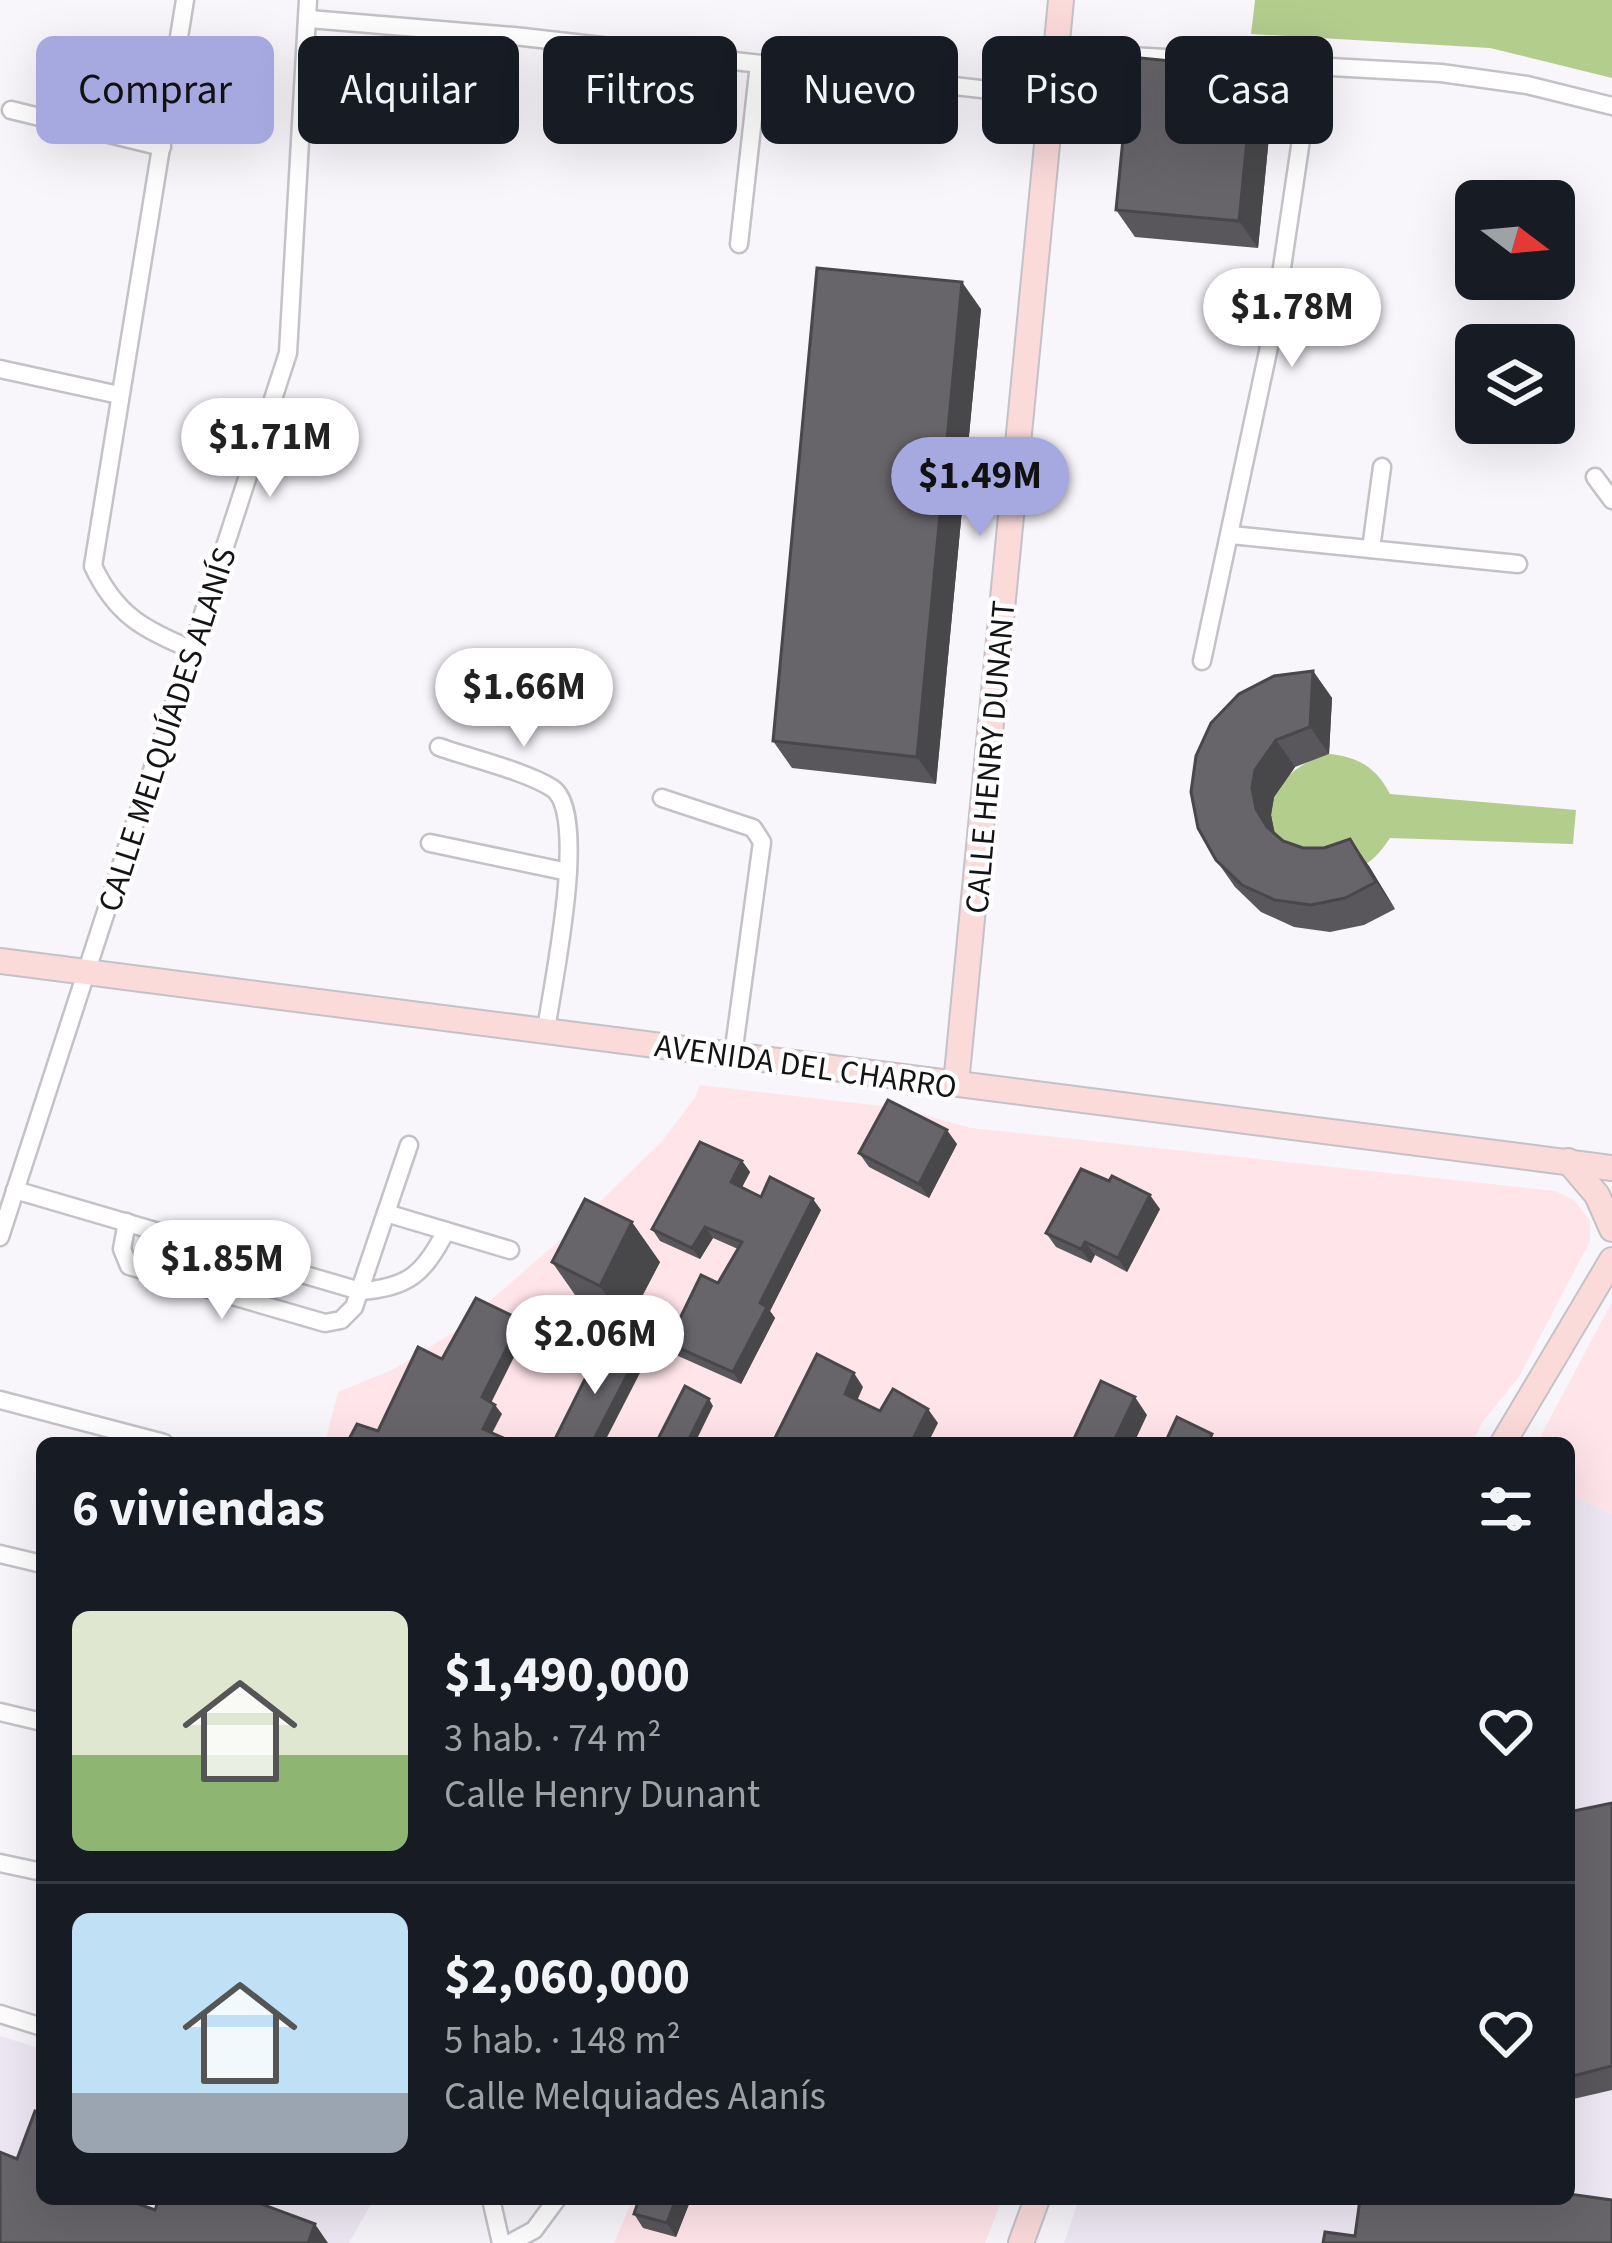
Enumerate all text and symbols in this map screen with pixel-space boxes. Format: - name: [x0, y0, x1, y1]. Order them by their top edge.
- chip: Comprar: [36, 36, 274, 144]
- chip: Alquilar: [298, 36, 519, 144]
- chip: Filtros: [543, 36, 737, 144]
- chip: Nuevo: [761, 36, 958, 144]
- chip: Piso: [982, 36, 1141, 144]
- chip: Casa: [1165, 36, 1333, 144]
- north arrow: [1455, 180, 1575, 300]
- map controls: [1455, 180, 1575, 444]
- pin: $1.78M: [1194, 268, 1390, 370]
- text: $1.78M: [1230, 279, 1354, 335]
- button: layers: [1455, 324, 1575, 444]
- pin: $1.71M: [172, 398, 368, 500]
- text: $1.71M: [208, 409, 332, 465]
- pin: $1.49M: [882, 437, 1078, 539]
- text: $1.49M: [918, 448, 1042, 504]
- street label: CALLE MELQUÍADES ALANÍS: [86, 541, 249, 918]
- street label: CALLE HENRY DUNANT: [953, 599, 1028, 916]
- pin: $1.66M: [426, 648, 622, 750]
- text: $1.66M: [462, 659, 586, 715]
- street label: AVENIDA DEL CHARRO: [652, 1022, 960, 1111]
- pin: $1.85M: [124, 1220, 320, 1322]
- text: $1.85M: [160, 1231, 284, 1287]
- pin: $2.06M: [497, 1295, 693, 1397]
- text: $2.06M: [533, 1306, 657, 1362]
- text: 6 viviendas: [72, 1473, 325, 1545]
- icon: filters: [1473, 1476, 1539, 1542]
- text: $1,490,000: [444, 1639, 690, 1711]
- icon: home: [168, 1659, 312, 1803]
- icon: heart: [1473, 1698, 1539, 1764]
- text: 3 hab. · 74 m²: [444, 1711, 661, 1767]
- text: Calle Henry Dunant: [444, 1767, 760, 1823]
- text: $2,060,000: [444, 1941, 690, 2013]
- icon: home: [168, 1961, 312, 2105]
- icon: heart: [1473, 2000, 1539, 2066]
- text: 5 hab. · 148 m²: [444, 2013, 681, 2069]
- text: Calle Melquiades Alanís: [444, 2069, 826, 2125]

